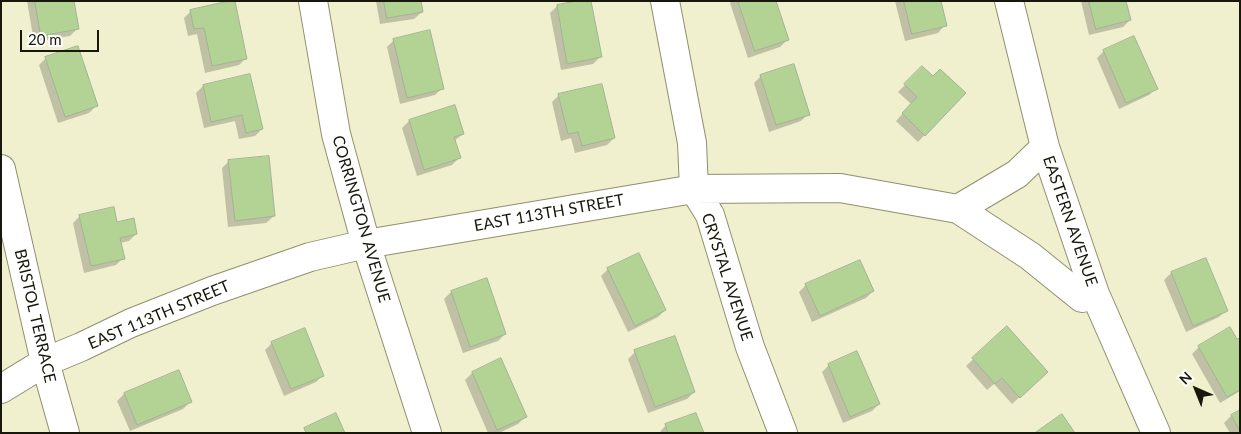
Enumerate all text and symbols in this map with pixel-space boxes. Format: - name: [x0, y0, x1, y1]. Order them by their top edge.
- scale bar: [22, 20, 101, 52]
- text: 20 m: [28, 30, 62, 48]
- street label: CORRINGTON AVENUE: [328, 133, 394, 305]
- street label: EASTERN AVENUE: [1039, 153, 1101, 289]
- street label: EAST 113TH STREET: [472, 190, 626, 236]
- street label: CRYSTAL AVENUE: [697, 211, 757, 343]
- street label: BRISTOL TERRACE: [10, 247, 60, 385]
- street label: EAST 113TH STREET: [85, 276, 233, 354]
- north arrow: [1171, 364, 1221, 414]
- text: N: [1175, 368, 1195, 388]

